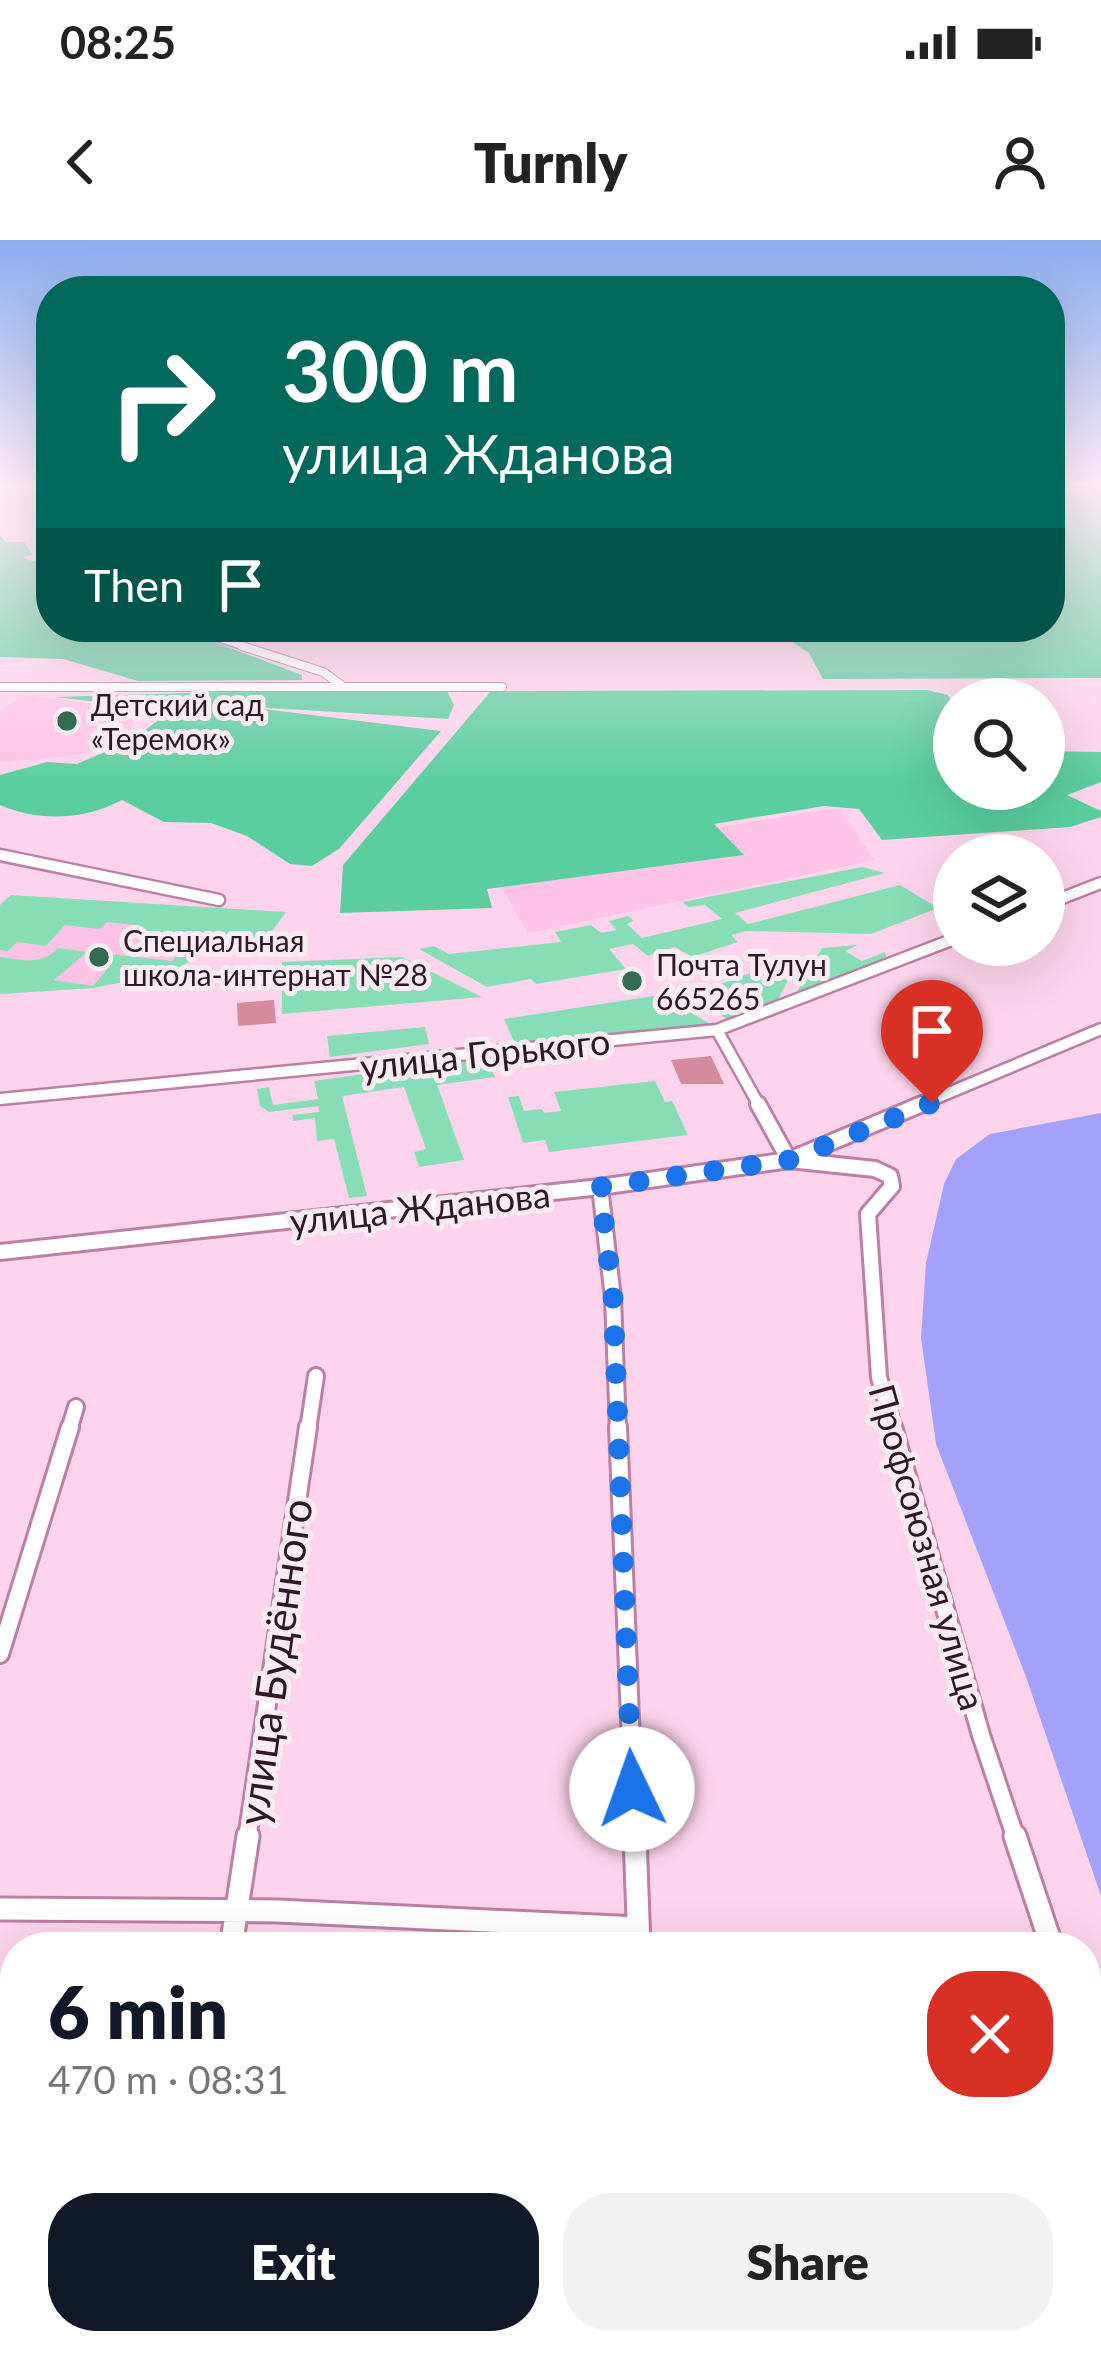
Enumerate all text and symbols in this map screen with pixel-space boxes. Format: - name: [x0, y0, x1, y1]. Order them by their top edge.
- text: 08:25: [60, 15, 176, 69]
- icon: back: [48, 129, 114, 195]
- icon: person: [987, 129, 1053, 195]
- text: Turnly: [474, 130, 627, 195]
- text: 300 m: [282, 319, 519, 420]
- icon: right: [84, 324, 240, 480]
- text: улица Жданова: [282, 421, 675, 486]
- icon: arrive: [208, 552, 274, 618]
- text: Then: [84, 558, 184, 612]
- map controls: [933, 678, 1065, 966]
- button: search: [933, 678, 1065, 810]
- place label: Детский сад «Теремок»: [91, 686, 264, 756]
- marker: Детский сад «Теремок»: [54, 708, 80, 734]
- button: layers: [933, 834, 1065, 966]
- place label: Специальная школа-интернат №28: [123, 922, 428, 992]
- marker: Специальная школа-интернат №28: [86, 944, 112, 970]
- place label: Почта Тулун 665265: [656, 946, 827, 1016]
- marker: Почта Тулун 665265: [619, 968, 645, 994]
- pin: [881, 980, 983, 1103]
- icon: arrive: [899, 998, 965, 1064]
- street label: улица Горького: [358, 1018, 612, 1088]
- street label: улица Жданова: [288, 1171, 552, 1243]
- street label: Профсоюзная улица: [860, 1379, 996, 1715]
- street label: улица Будённого: [226, 1496, 322, 1828]
- position arrow: [569, 1726, 695, 1852]
- text: 6 min: [48, 1968, 228, 2054]
- button: close: [927, 1971, 1053, 2097]
- text: 470 m · 08:31: [48, 2056, 288, 2102]
- button: Exit: [48, 2193, 539, 2331]
- button: Share: [563, 2193, 1053, 2331]

